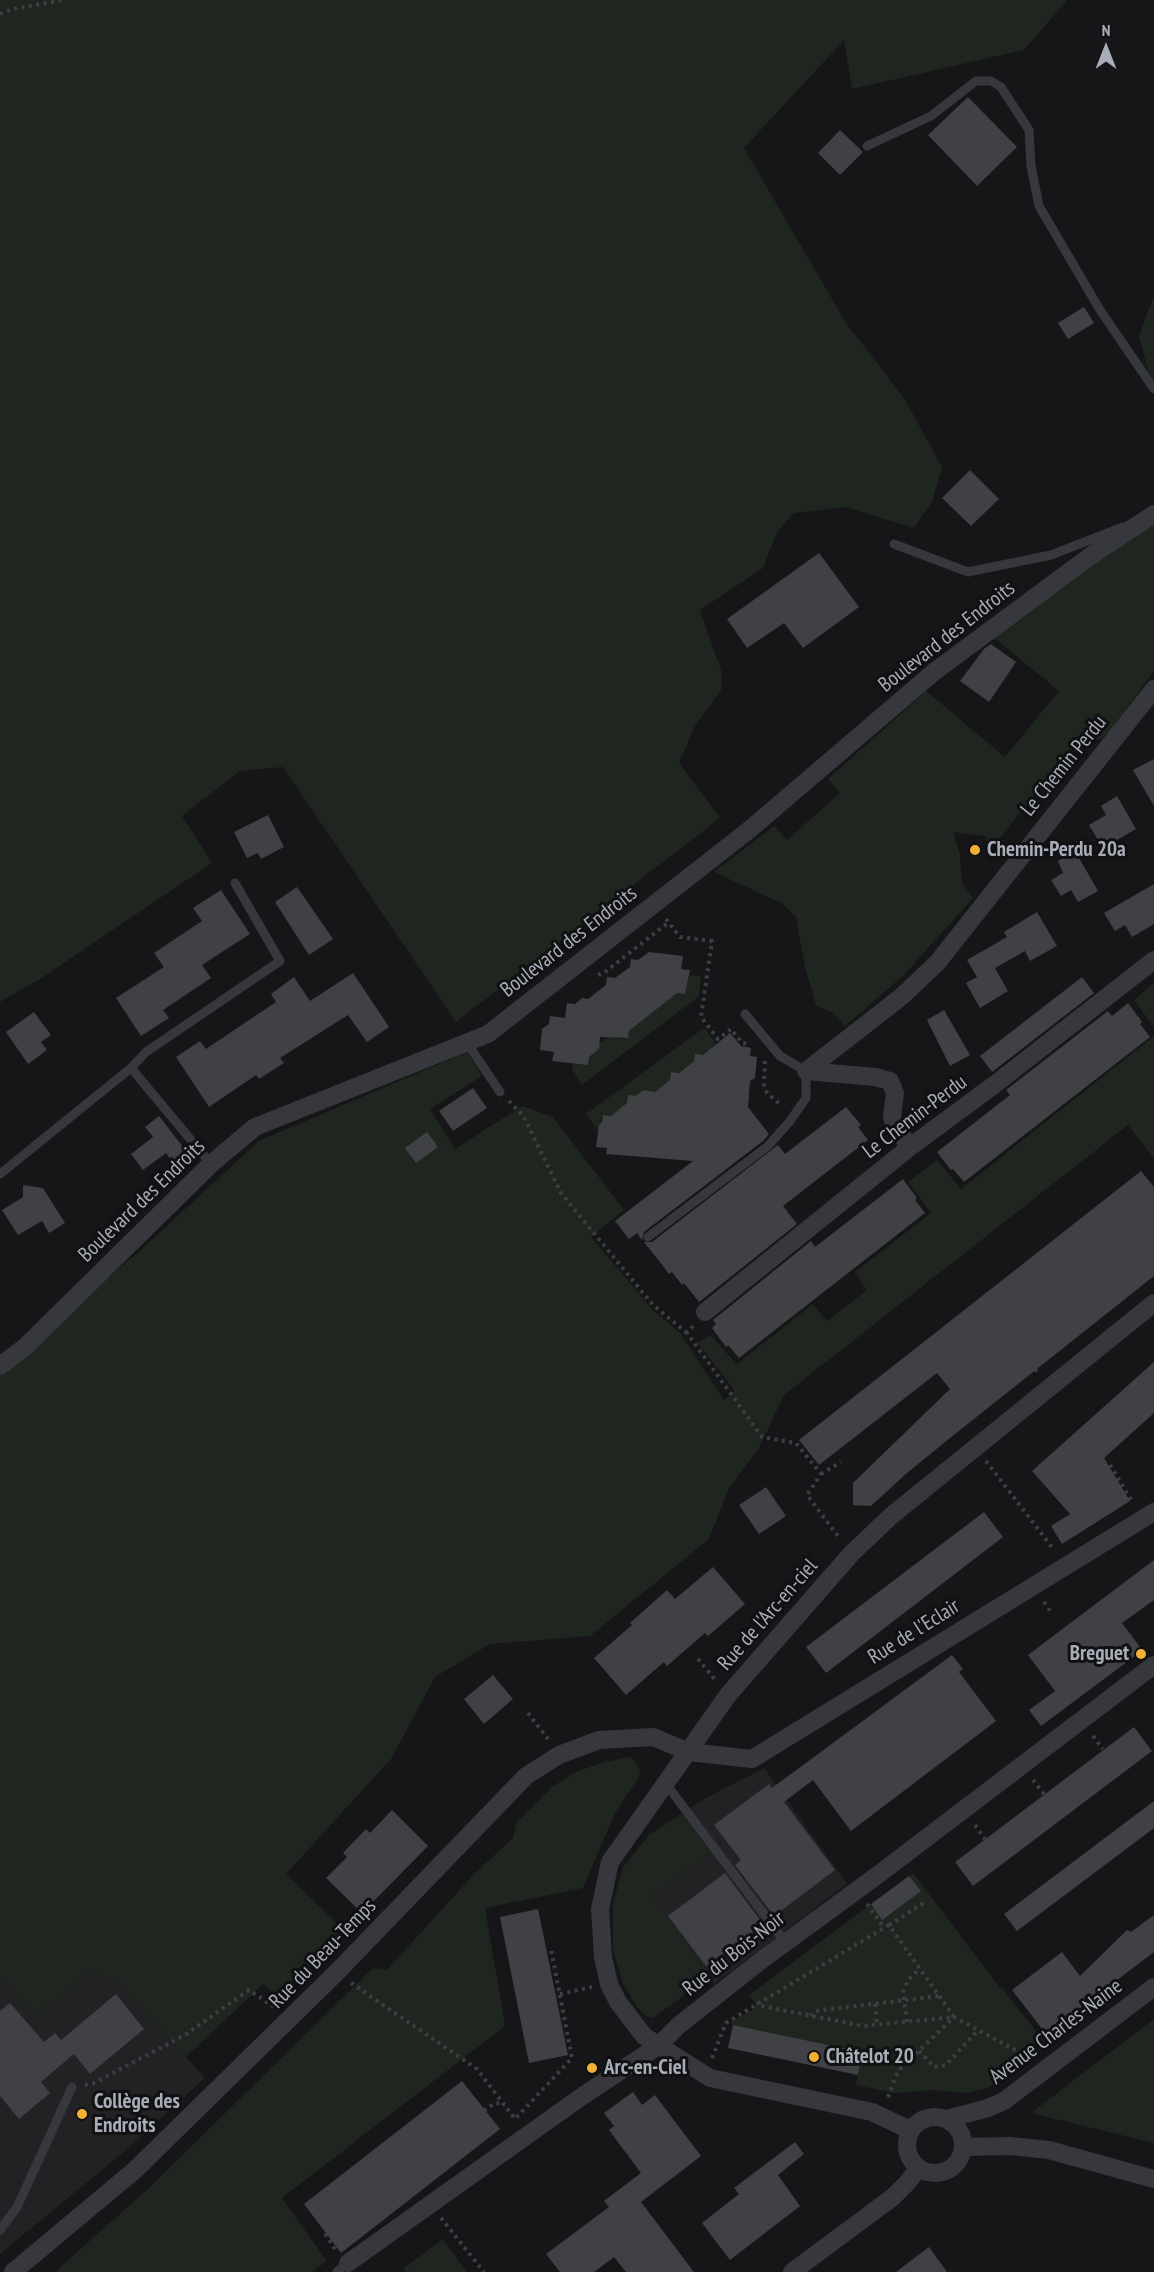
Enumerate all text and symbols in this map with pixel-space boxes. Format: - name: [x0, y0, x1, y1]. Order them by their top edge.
- north arrow: [1076, 18, 1136, 78]
- text: N: [1102, 20, 1110, 40]
- street label: Boulevard des Endroits: [874, 576, 1020, 698]
- street label: Le Chemin Perdu: [1016, 711, 1112, 821]
- place label: Chemin-Perdu 20a: [987, 837, 1126, 863]
- marker: Chemin-Perdu 20a: [968, 843, 982, 857]
- street label: Boulevard des Endroits: [496, 881, 642, 1003]
- street label: Le Chemin-Perdu: [858, 1070, 972, 1164]
- street label: Boulevard des Endroits: [74, 1134, 210, 1268]
- street label: Rue de l'Arc-en-ciel: [713, 1554, 823, 1676]
- street label: Rue de l'Eclair: [864, 1594, 964, 1670]
- place label: Breguet: [1070, 1641, 1129, 1667]
- marker: Breguet: [1134, 1647, 1148, 1661]
- street label: Rue du Beau-Temps: [264, 1894, 382, 2014]
- street label: Rue du Bois-Noir: [678, 1906, 790, 2002]
- street label: Avenue Charles-Naine: [985, 1974, 1127, 2090]
- place label: Châtelot 20: [826, 2044, 914, 2070]
- marker: Châtelot 20: [807, 2050, 821, 2064]
- place label: Arc-en-Ciel: [604, 2055, 687, 2081]
- marker: Arc-en-Ciel: [585, 2061, 599, 2075]
- place label: Collège des Endroits: [94, 2089, 180, 2139]
- marker: Collège des Endroits: [75, 2107, 89, 2121]

